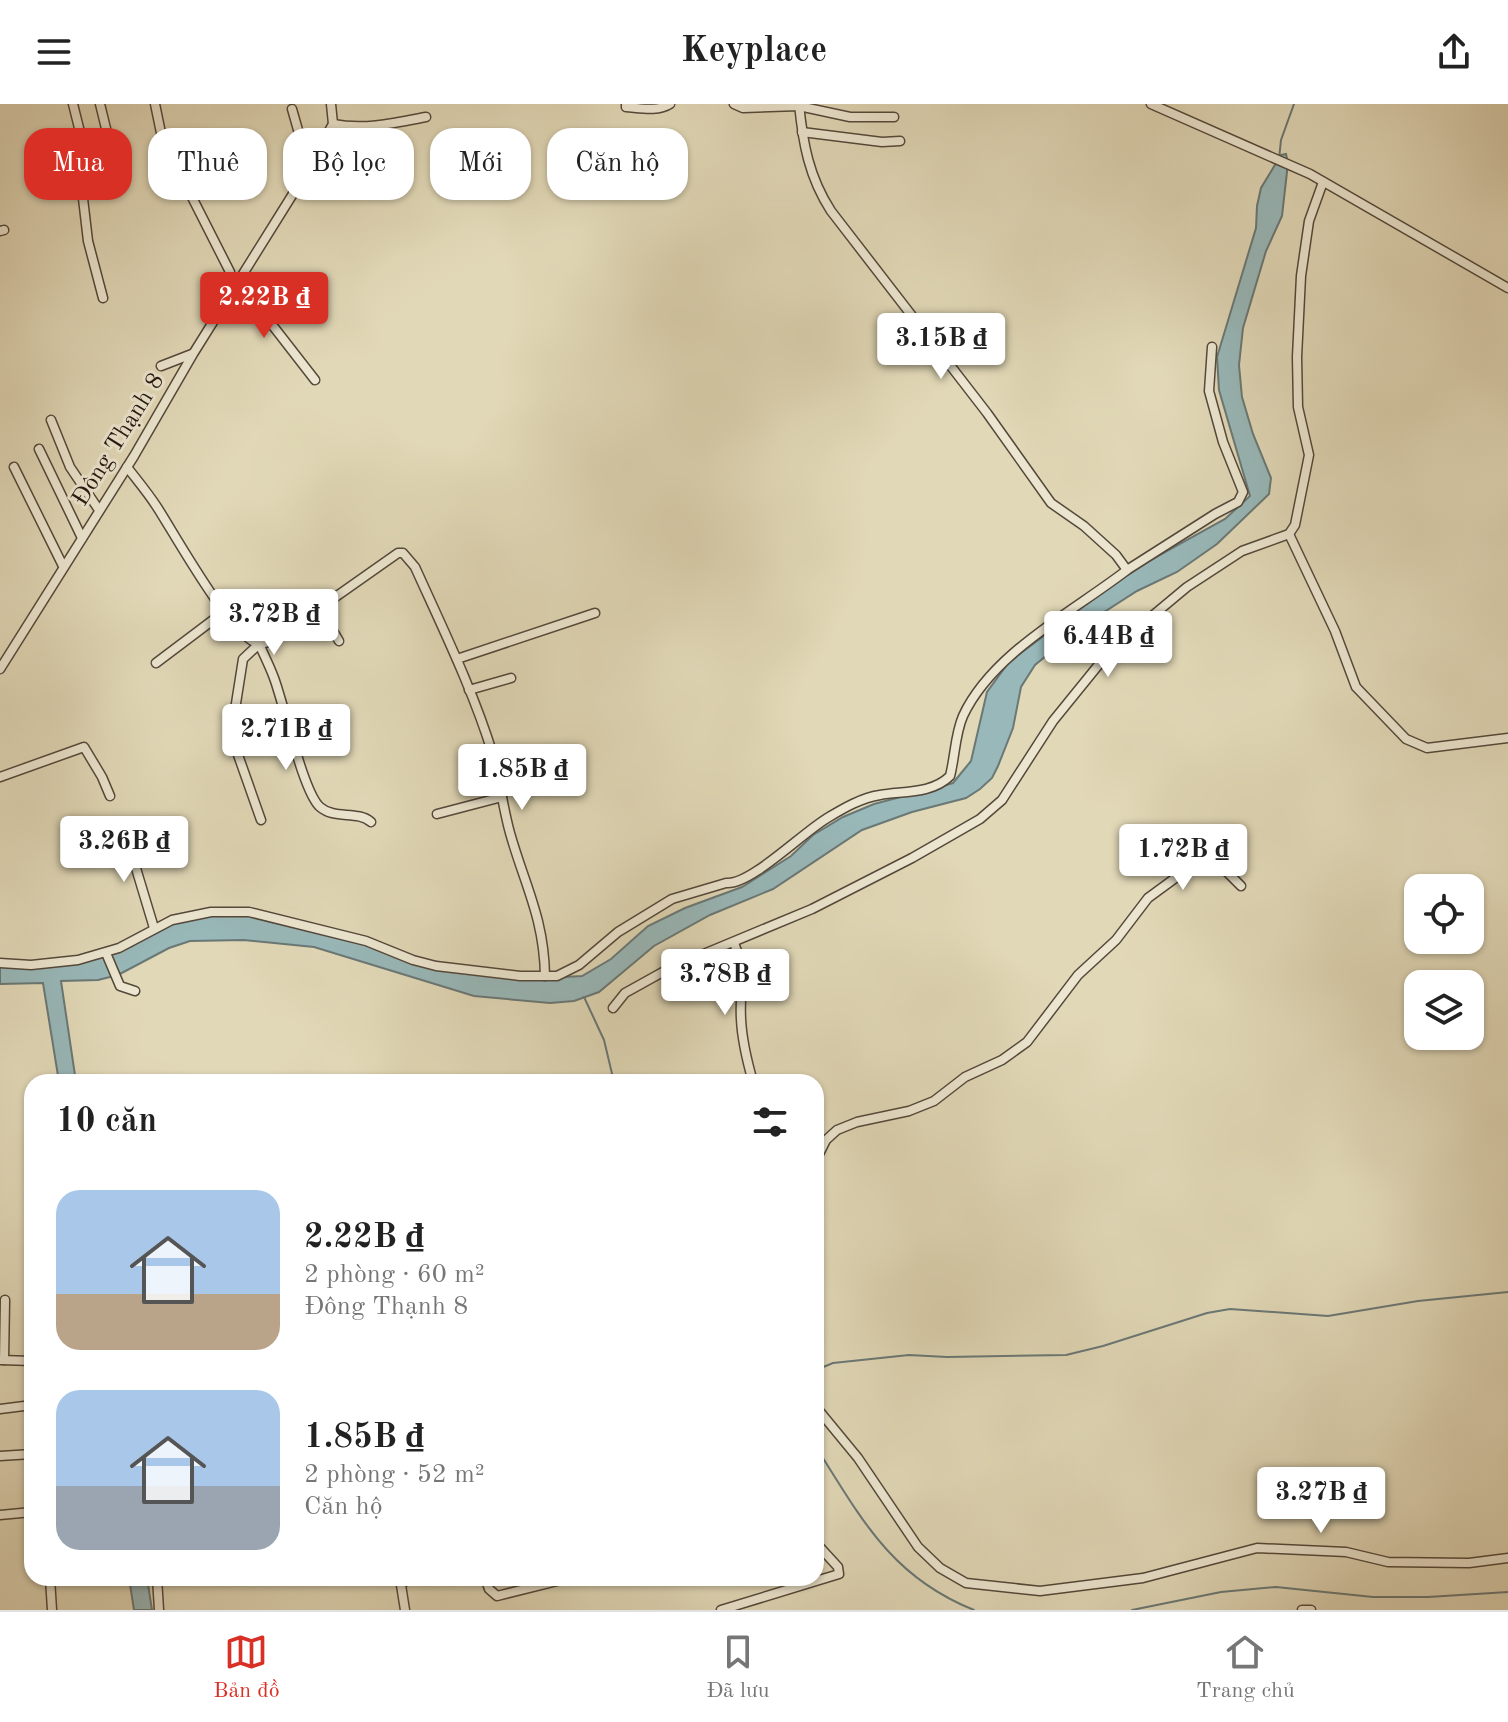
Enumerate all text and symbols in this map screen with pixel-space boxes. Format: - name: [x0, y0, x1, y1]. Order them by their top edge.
- icon: menu: [32, 30, 76, 74]
- icon: share: [1432, 30, 1476, 74]
- text: Keyplace: [681, 34, 827, 70]
- chip: Mua: [24, 128, 132, 200]
- chip: Thuê: [148, 128, 267, 200]
- chip: Bộ lọc: [283, 128, 414, 200]
- chip: Mới: [430, 128, 531, 200]
- chip: Căn hộ: [547, 128, 688, 200]
- pin: 2.22B ₫: [190, 272, 338, 340]
- text: 2.22B ₫: [218, 285, 310, 311]
- pin: 3.15B ₫: [867, 313, 1015, 381]
- text: 3.15B ₫: [895, 326, 987, 352]
- street label: Đông Thạnh 8: [69, 369, 169, 511]
- pin: 3.72B ₫: [200, 589, 348, 657]
- text: 3.72B ₫: [228, 602, 320, 628]
- pin: 6.44B ₫: [1034, 611, 1182, 679]
- text: 6.44B ₫: [1062, 624, 1154, 650]
- pin: 2.71B ₫: [212, 704, 360, 772]
- text: 2.71B ₫: [240, 717, 332, 743]
- pin: 1.85B ₫: [448, 744, 596, 812]
- text: 1.85B ₫: [476, 757, 568, 783]
- pin: 3.26B ₫: [50, 816, 198, 884]
- pin: 1.72B ₫: [1109, 824, 1257, 892]
- text: 3.26B ₫: [78, 829, 170, 855]
- text: 1.72B ₫: [1137, 837, 1229, 863]
- map controls: [1404, 874, 1484, 1050]
- button: locate: [1404, 874, 1484, 954]
- pin: 3.78B ₫: [651, 949, 799, 1017]
- text: 3.78B ₫: [679, 962, 771, 988]
- button: layers: [1404, 970, 1484, 1050]
- icon: filters: [748, 1100, 792, 1144]
- text: 10 căn: [56, 1105, 157, 1139]
- text: 2.22B ₫: [304, 1221, 424, 1255]
- icon: home: [120, 1222, 216, 1318]
- text: 2 phòng · 60 m²: [304, 1262, 485, 1288]
- text: Đông Thạnh 8: [304, 1294, 468, 1320]
- text: 1.85B ₫: [304, 1421, 424, 1455]
- icon: home: [120, 1422, 216, 1518]
- text: 2 phòng · 52 m²: [304, 1462, 485, 1488]
- pin: 3.27B ₫: [1247, 1467, 1395, 1535]
- text: 3.27B ₫: [1275, 1480, 1367, 1506]
- text: Căn hộ: [304, 1494, 383, 1520]
- tab: Bản đồ: [213, 1630, 280, 1705]
- tab: Đã lưu: [706, 1630, 770, 1705]
- tab: Trang chủ: [1196, 1630, 1295, 1705]

